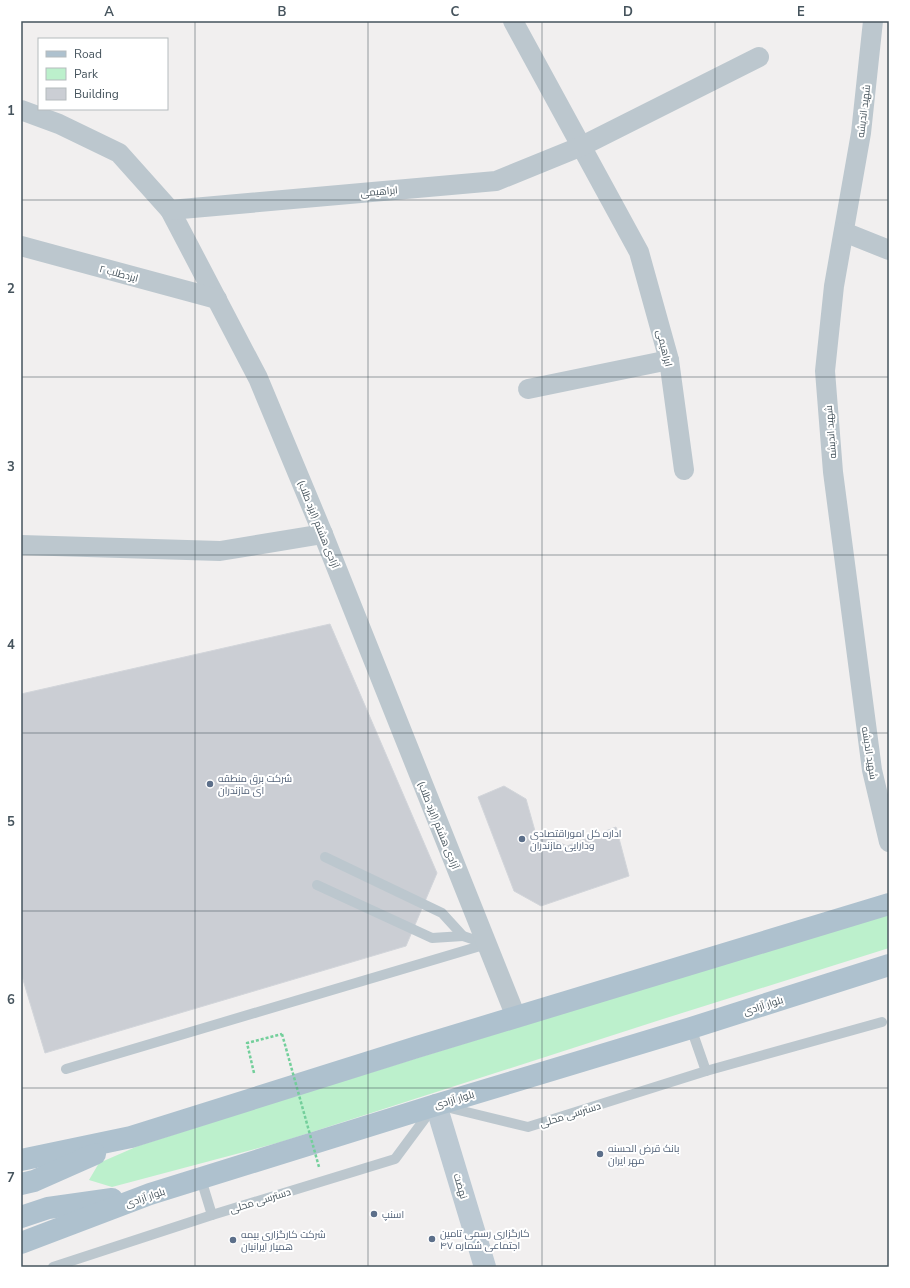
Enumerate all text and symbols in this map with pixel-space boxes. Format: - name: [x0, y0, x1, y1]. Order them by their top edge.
- text: A: [104, 3, 114, 21]
- text: B: [278, 3, 287, 21]
- text: C: [451, 3, 460, 21]
- text: D: [623, 3, 633, 21]
- text: E: [797, 3, 805, 21]
- legend: [38, 38, 168, 110]
- text: Road: [74, 46, 102, 62]
- text: Park: [74, 66, 99, 82]
- street label: شهید اندیشه: [854, 84, 874, 139]
- text: Building: [74, 86, 119, 102]
- text: 1: [7, 102, 15, 120]
- street label: ابراهیمی: [360, 183, 398, 201]
- street label: ایزدطلب ۲: [98, 262, 140, 286]
- text: 2: [7, 280, 15, 298]
- street label: ابراهیمی: [653, 328, 675, 368]
- street label: شهید اندیشه: [822, 405, 840, 459]
- text: 3: [7, 458, 15, 476]
- street label: آزادی هشتم (ایزد طلب): [294, 478, 342, 571]
- text: 4: [7, 636, 15, 654]
- street label: شهید اندیشه: [858, 726, 880, 781]
- place label: شرکت برق منطقه ای مازندران: [218, 772, 292, 798]
- marker: شرکت برق منطقه ای مازندران: [205, 779, 215, 789]
- street label: آزادی هشتم (ایزد طلب): [414, 779, 462, 872]
- text: 5: [7, 813, 15, 831]
- place label: اداره کل اموراقتصادی ودارایی مازندران: [530, 827, 622, 853]
- marker: اداره کل اموراقتصادی ودارایی مازندران: [517, 834, 527, 844]
- text: 6: [7, 991, 15, 1009]
- street label: بلوار آزادی: [742, 993, 785, 1019]
- street label: بلوار آزادی: [433, 1087, 476, 1113]
- street label: دسترسی محلی: [538, 1099, 603, 1131]
- place label: بانک قرض الحسنه مهر ایران: [608, 1142, 679, 1168]
- marker: بانک قرض الحسنه مهر ایران: [595, 1149, 605, 1159]
- text: 7: [7, 1169, 15, 1187]
- street label: نهضت: [450, 1172, 471, 1201]
- street label: بلوار آزادی: [124, 1185, 167, 1211]
- street label: دسترسی محلی: [228, 1185, 293, 1217]
- place label: اسنپ: [382, 1208, 404, 1222]
- marker: اسنپ: [369, 1209, 379, 1219]
- place label: کارگزاری رسمی تامین اجتماعی شماره ۴۷: [440, 1227, 529, 1253]
- place label: شرکت کارگزاری بیمه همیار ایرانیان: [241, 1228, 326, 1254]
- marker: کارگزاری رسمی تامین اجتماعی شماره ۴۷: [427, 1234, 437, 1244]
- marker: شرکت کارگزاری بیمه همیار ایرانیان: [228, 1235, 238, 1245]

